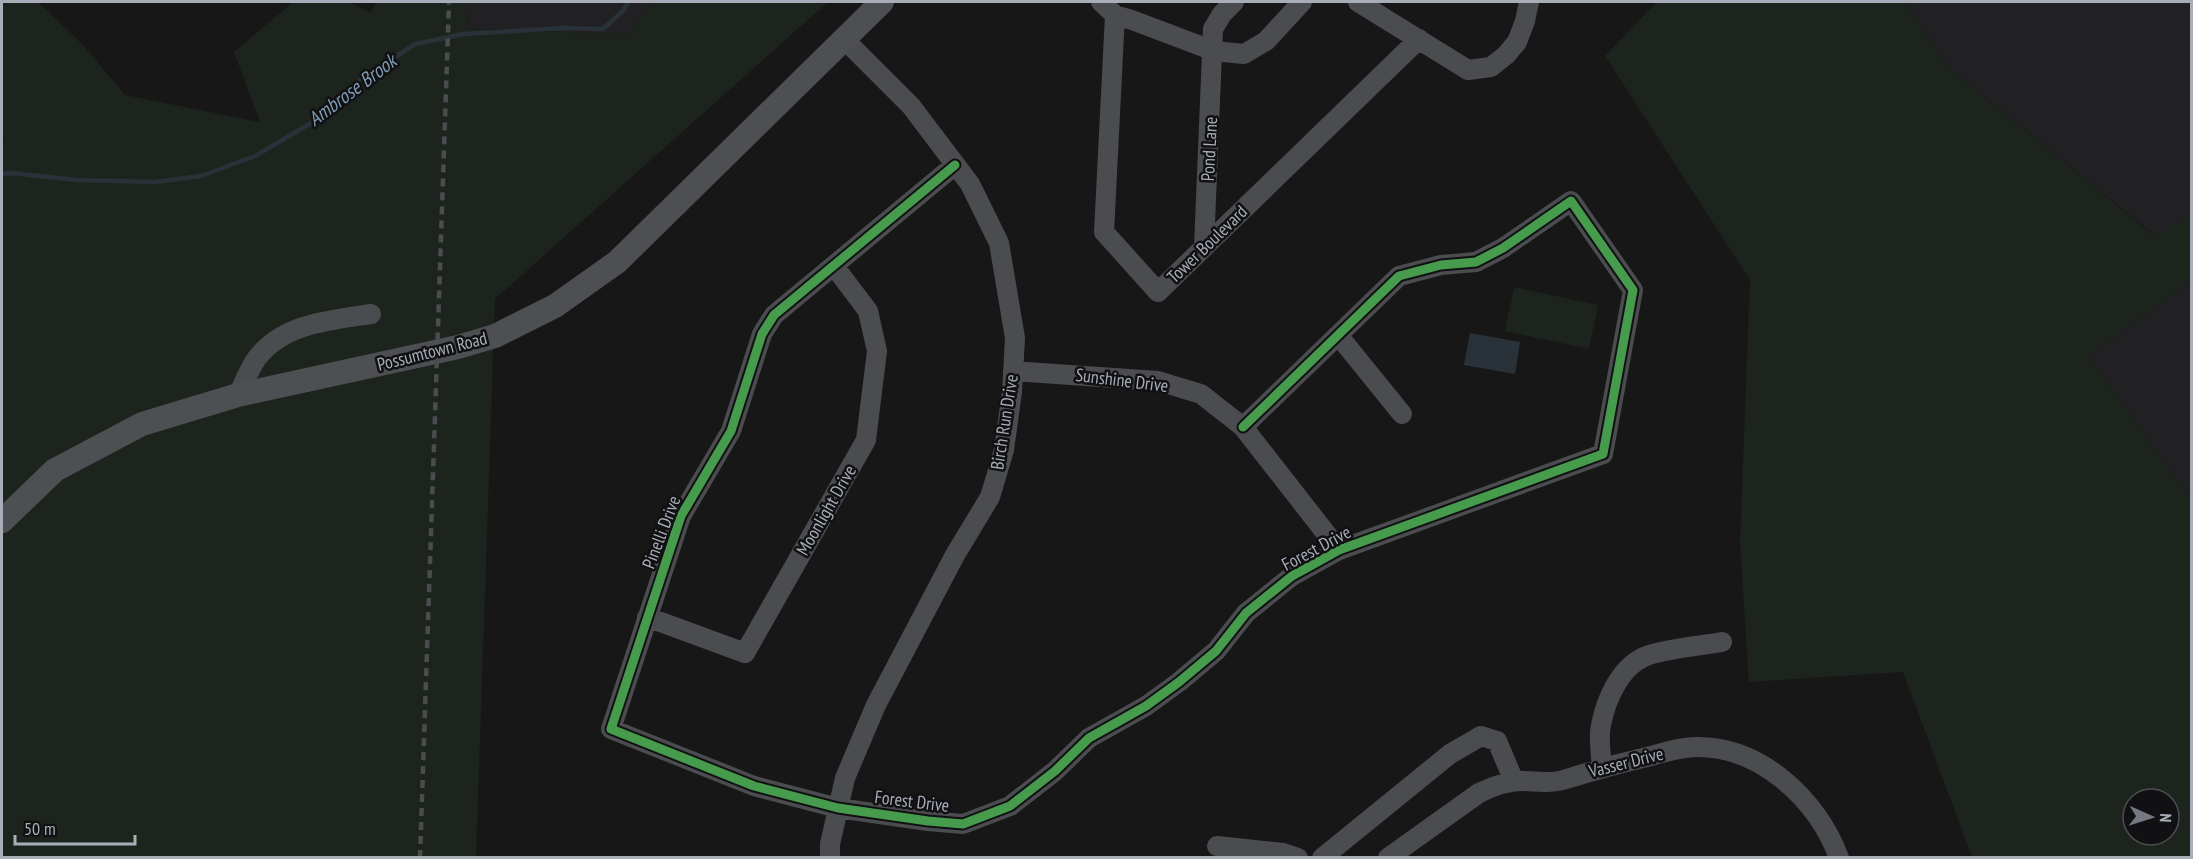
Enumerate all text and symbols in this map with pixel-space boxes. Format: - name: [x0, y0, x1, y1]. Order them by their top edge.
- water label: Ambrose Brook: [302, 47, 403, 132]
- street label: Pond Lane: [1196, 116, 1222, 182]
- street label: Tower Boulevard: [1162, 200, 1252, 288]
- street label: Possumtown Road: [375, 326, 489, 376]
- street label: Sunshine Drive: [1074, 363, 1170, 397]
- street label: Birch Run Drive: [985, 373, 1023, 471]
- street label: Moonlight Drive: [791, 461, 861, 559]
- street label: Pinelli Drive: [637, 492, 685, 572]
- street label: Forest Drive: [1277, 520, 1355, 576]
- street label: Vasser Drive: [1585, 742, 1666, 783]
- street label: Forest Drive: [873, 785, 951, 817]
- north arrow: [2121, 787, 2181, 847]
- scale bar: [15, 808, 135, 846]
- text: N: [2156, 813, 2176, 823]
- text: 50 m: [24, 817, 56, 840]

